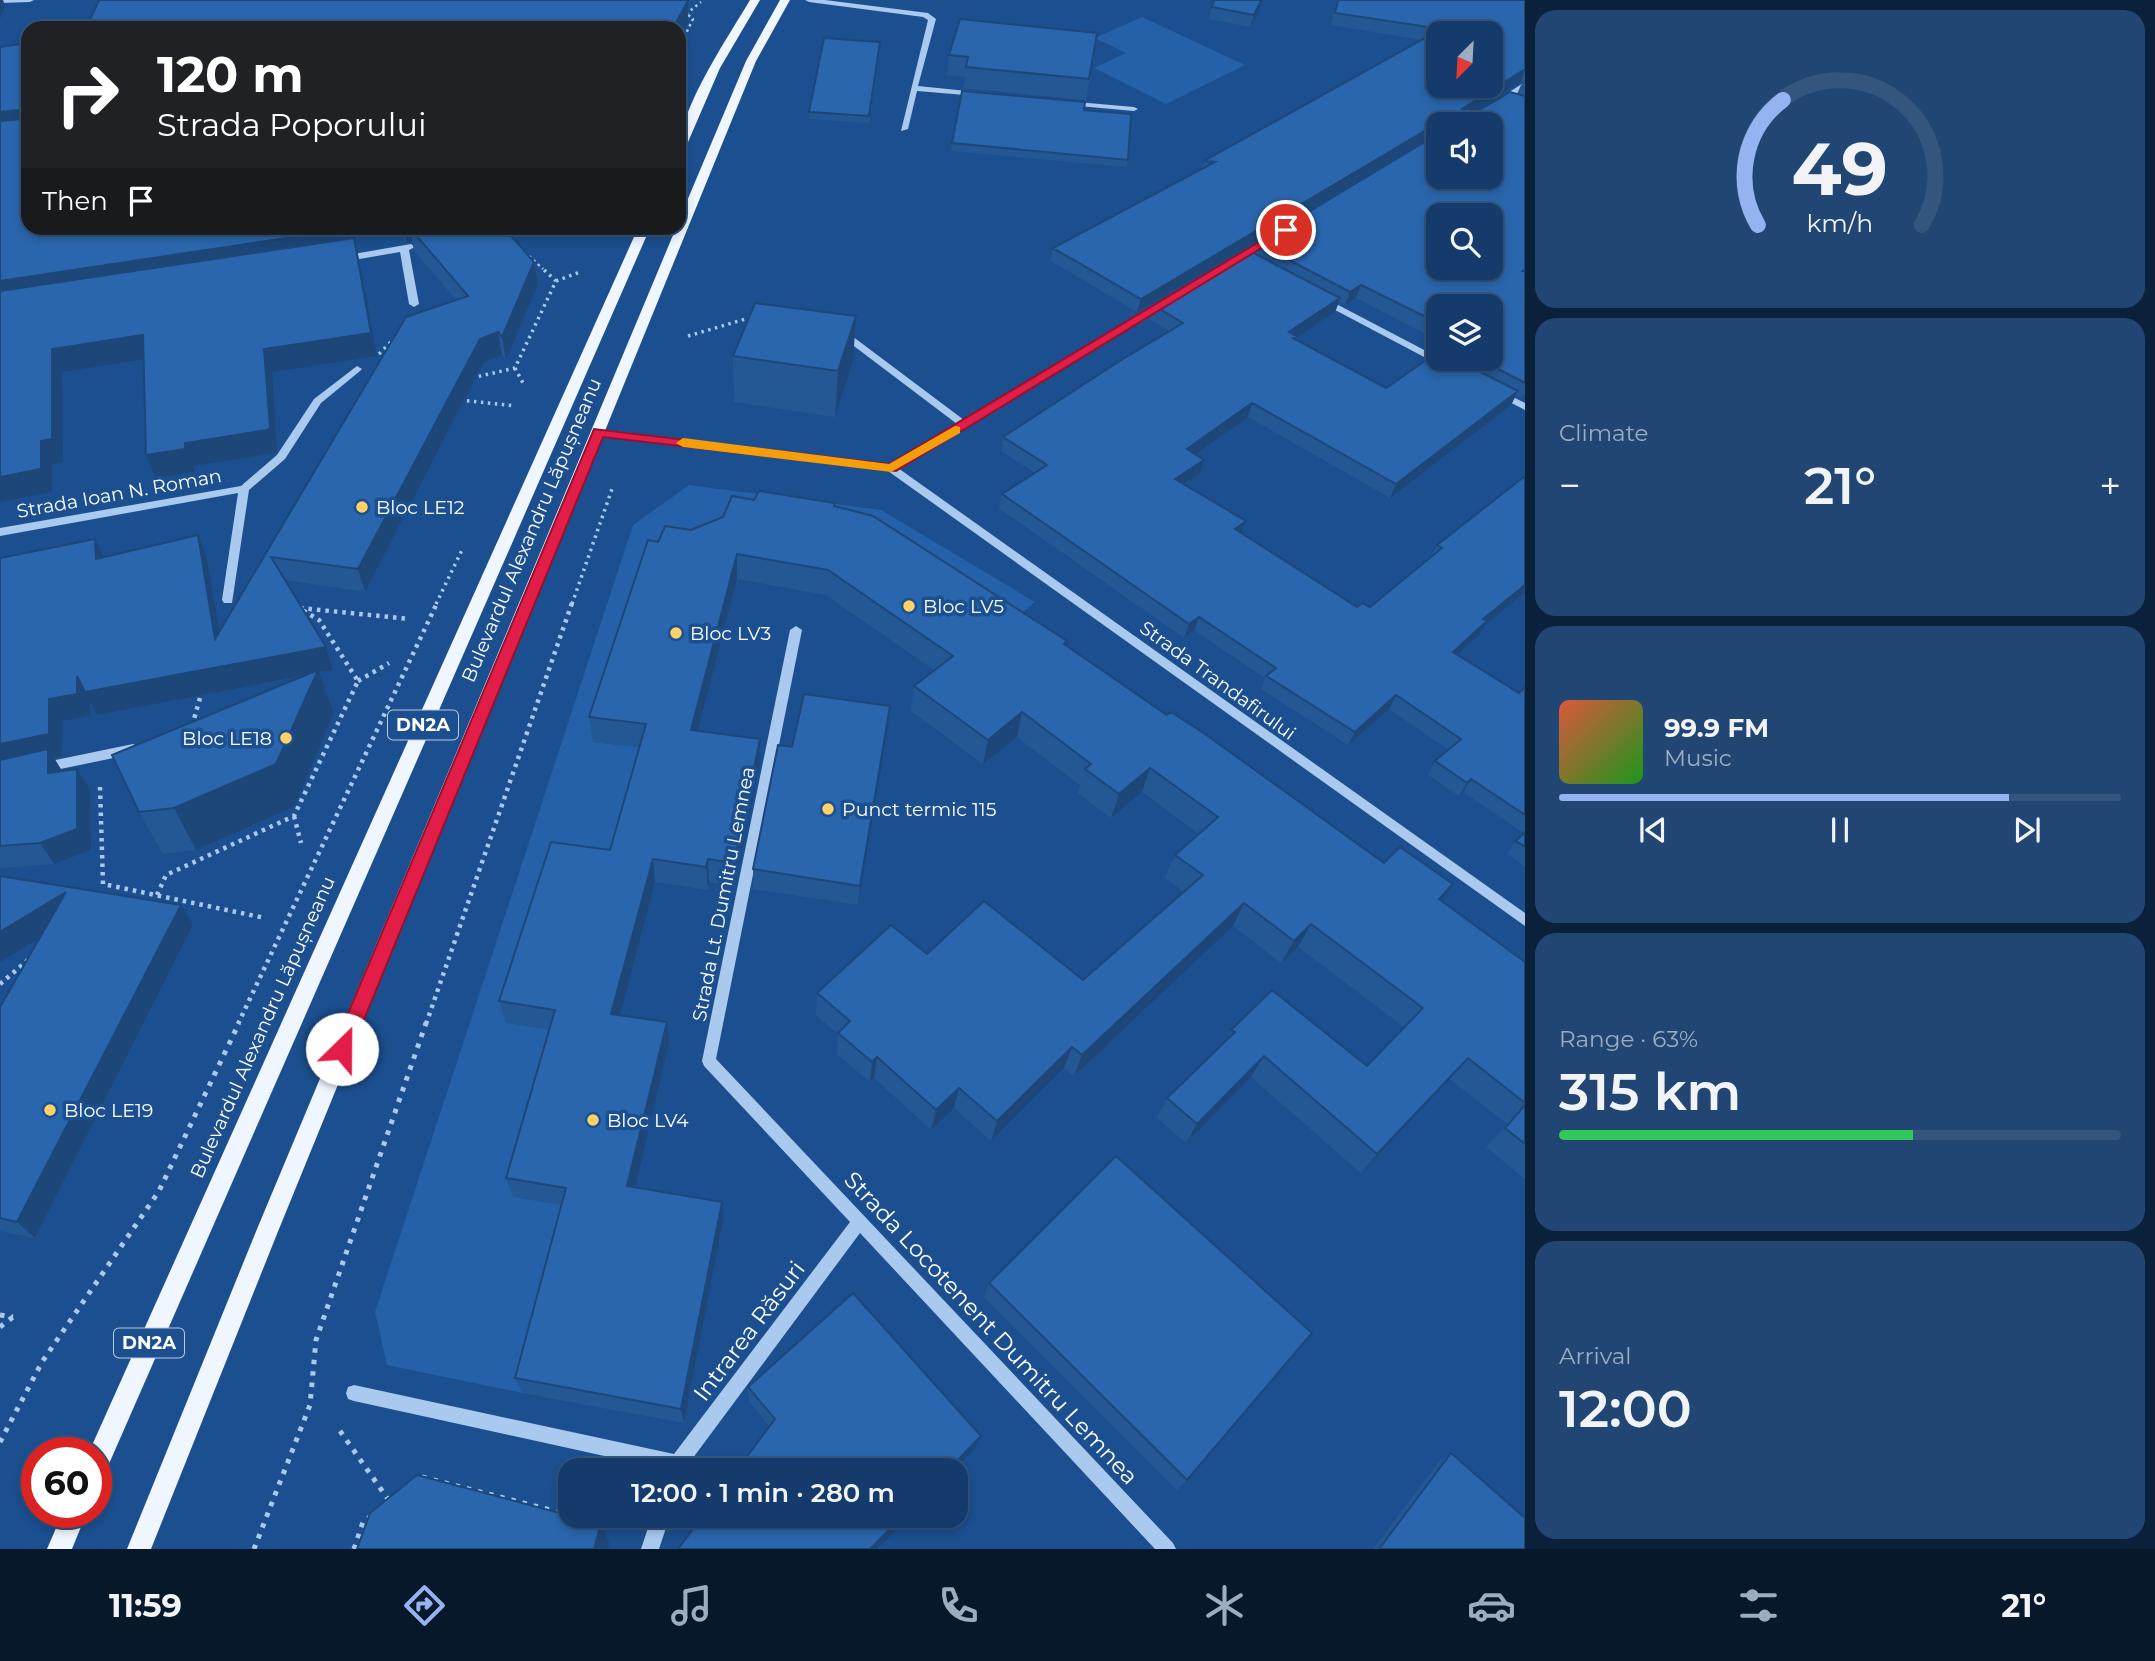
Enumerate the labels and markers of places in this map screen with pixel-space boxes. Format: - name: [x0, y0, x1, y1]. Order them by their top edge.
- pin: [1256, 200, 1316, 260]
- place label: Bloc LE12: [376, 496, 465, 519]
- marker: Bloc LE12: [354, 499, 370, 515]
- place label: Bloc LV5: [923, 595, 1004, 618]
- marker: Bloc LV5: [901, 598, 917, 614]
- place label: Bloc LV3: [690, 622, 771, 645]
- marker: Bloc LV3: [668, 625, 684, 641]
- place label: Bloc LE18: [182, 727, 272, 750]
- marker: Bloc LE18: [278, 730, 294, 746]
- place label: Punct termic 115: [842, 798, 997, 821]
- marker: Punct termic 115: [820, 801, 836, 817]
- place label: Bloc LE19: [64, 1099, 153, 1122]
- marker: Bloc LE19: [42, 1102, 58, 1118]
- place label: Bloc LV4: [607, 1109, 689, 1132]
- marker: Bloc LV4: [585, 1112, 601, 1128]

